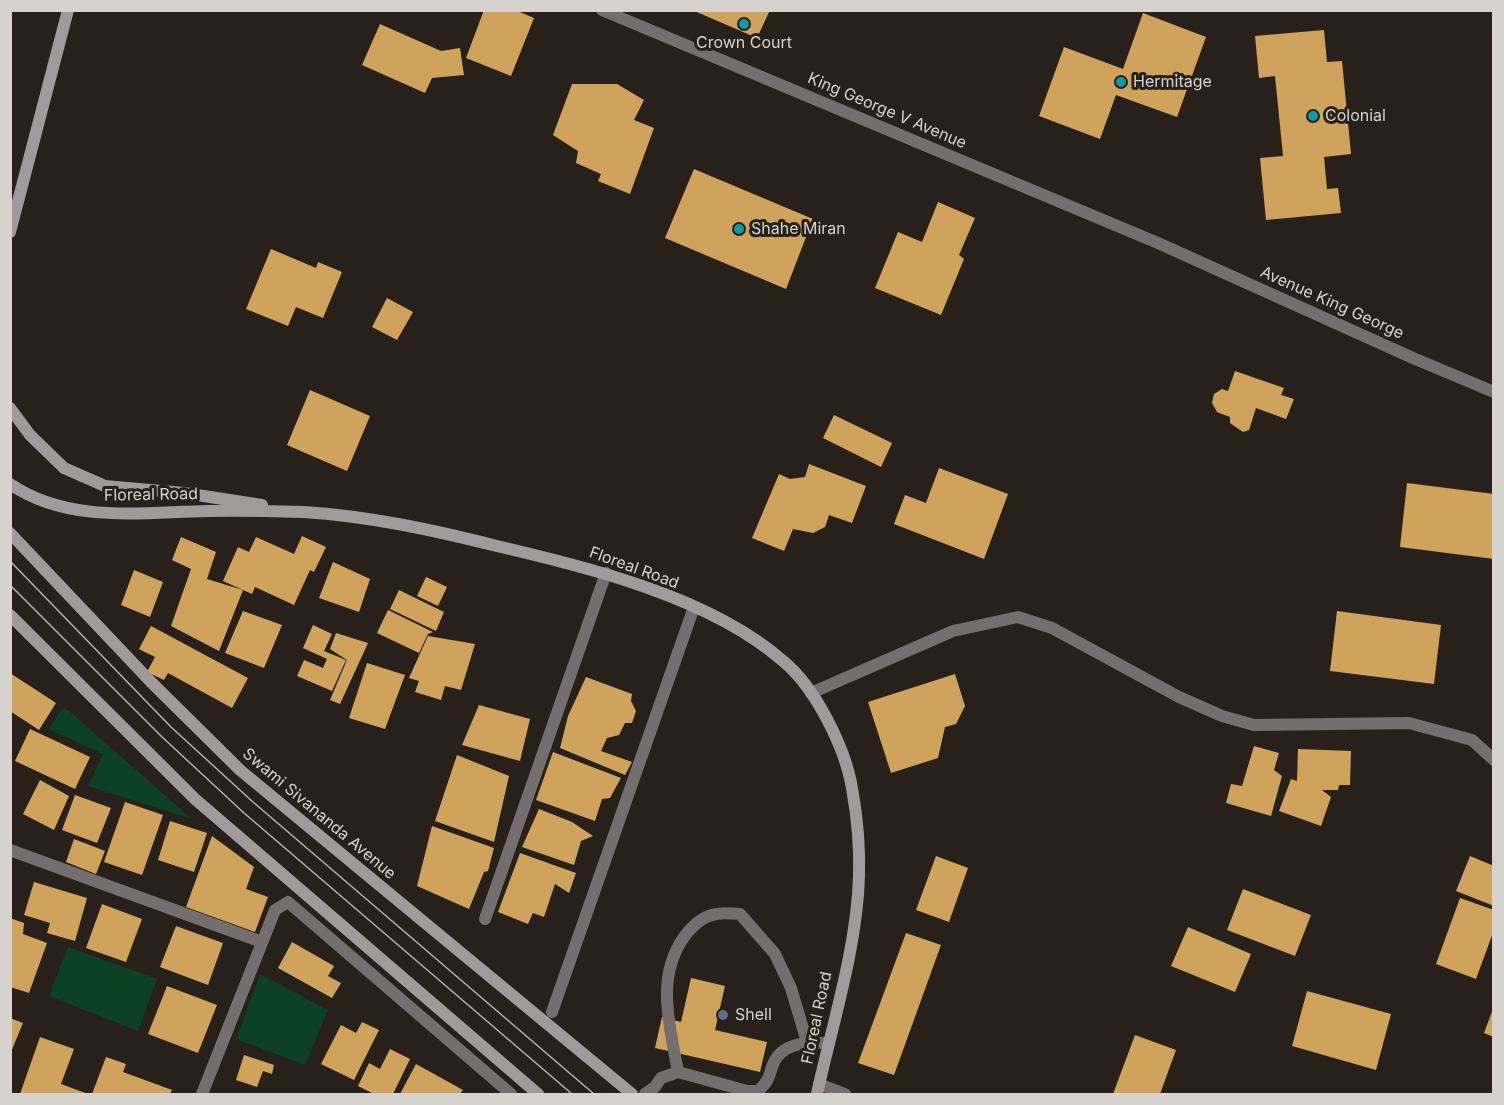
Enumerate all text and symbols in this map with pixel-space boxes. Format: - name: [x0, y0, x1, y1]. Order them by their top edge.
- marker: Crown Court: [737, 17, 751, 31]
- place label: Crown Court: [696, 33, 792, 53]
- street label: King George V Avenue: [805, 69, 969, 153]
- place label: Hermitage: [1133, 72, 1212, 92]
- marker: Hermitage: [1114, 75, 1128, 89]
- place label: Colonial: [1325, 106, 1386, 126]
- marker: Colonial: [1306, 109, 1320, 123]
- place label: Shahe Miran: [751, 219, 846, 239]
- marker: Shahe Miran: [732, 222, 746, 236]
- street label: Avenue King George: [1257, 263, 1407, 343]
- street label: Floreal Road: [104, 485, 198, 505]
- street label: Floreal Road: [586, 543, 682, 593]
- street label: Swami Sivananda Avenue: [238, 744, 400, 884]
- street label: Floreal Road: [798, 970, 836, 1066]
- place label: Shell: [735, 1005, 772, 1025]
- marker: Shell: [716, 1008, 730, 1022]

